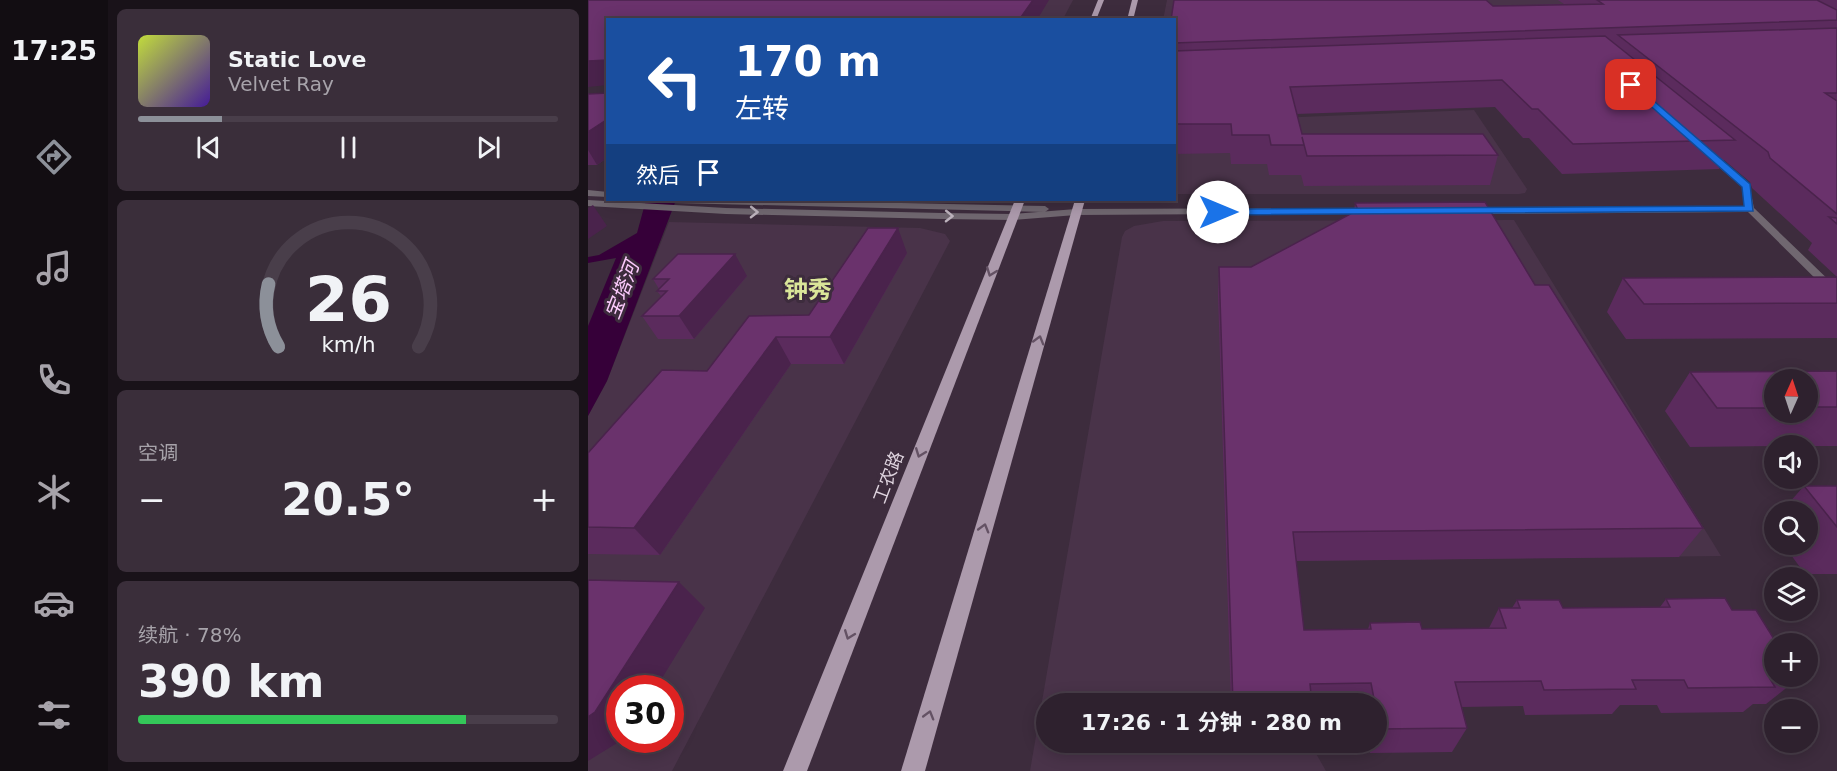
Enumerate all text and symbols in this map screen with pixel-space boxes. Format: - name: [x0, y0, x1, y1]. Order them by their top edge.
- text: 17:25: [11, 35, 97, 66]
- text: 170 m: [735, 37, 881, 86]
- icon: left: [636, 42, 714, 120]
- text: Static Love: [228, 47, 366, 72]
- pin: [1605, 59, 1656, 110]
- icon: arrive: [1614, 68, 1647, 101]
- text: Velvet Ray: [228, 72, 334, 96]
- text: 左转: [735, 93, 789, 124]
- icon: previous: [192, 131, 225, 164]
- icon: pause: [332, 131, 365, 164]
- icon: next: [472, 131, 505, 164]
- icon: directions: [33, 136, 75, 178]
- icon: arrive: [692, 156, 725, 189]
- text: 然后: [636, 163, 680, 188]
- position arrow: [1186, 180, 1250, 244]
- one-way arrow: [750, 206, 759, 218]
- one-way arrow: [945, 210, 954, 223]
- icon: music: [33, 247, 75, 289]
- water label: 宝塔河: [600, 254, 645, 322]
- text: 26: [305, 263, 391, 336]
- one-way arrow: [986, 266, 998, 277]
- district label: 钟秀: [784, 276, 832, 304]
- text: km/h: [321, 333, 375, 358]
- one-way arrow: [1031, 336, 1044, 346]
- icon: phone: [33, 359, 75, 401]
- north arrow: [1764, 369, 1818, 423]
- map controls: [1764, 369, 1818, 753]
- button: sound: [1764, 435, 1818, 489]
- text: 空调: [138, 441, 178, 465]
- one-way arrow: [915, 447, 927, 458]
- street label: 工农路: [869, 448, 907, 506]
- icon: climate: [33, 471, 75, 513]
- text: 20.5°: [281, 473, 415, 526]
- text: −: [138, 480, 166, 519]
- text: +: [530, 480, 558, 519]
- button: search: [1764, 501, 1818, 555]
- one-way arrow: [977, 523, 989, 534]
- button: layers: [1764, 567, 1818, 621]
- icon: car: [33, 582, 75, 624]
- text: 续航 · 78%: [138, 623, 242, 647]
- one-way arrow: [844, 629, 856, 640]
- button: +: [1764, 633, 1818, 687]
- text: 390 km: [138, 655, 324, 708]
- speed limit sign: 30: [606, 675, 684, 753]
- icon: filters: [33, 694, 75, 736]
- button: −: [1764, 699, 1818, 753]
- one-way arrow: [922, 710, 934, 721]
- text: 17:26 · 1 分钟 · 280 m: [1081, 710, 1342, 735]

